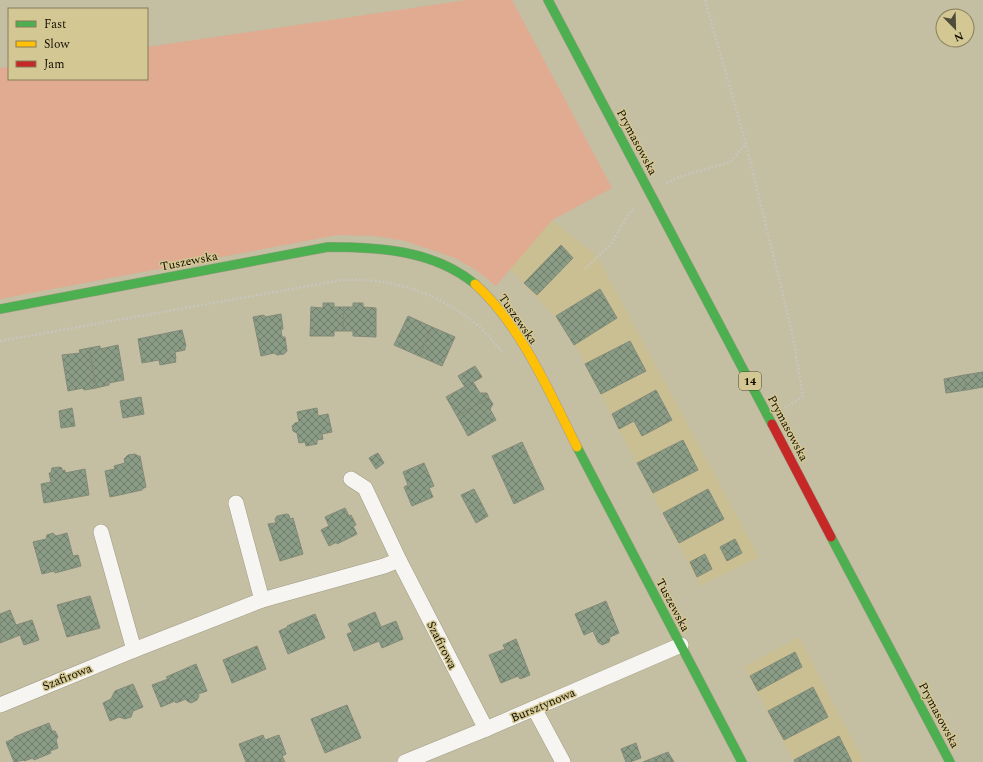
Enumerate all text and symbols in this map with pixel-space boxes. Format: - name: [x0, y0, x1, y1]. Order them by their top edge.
- legend: [8, 8, 148, 80]
- north arrow: [935, 8, 975, 48]
- text: Fast: [44, 15, 66, 34]
- text: N: [951, 27, 966, 46]
- text: Slow: [44, 35, 70, 54]
- text: Jam: [44, 55, 65, 74]
- street label: Prymasowska: [611, 106, 662, 179]
- street label: Tuszewska: [159, 247, 219, 276]
- street label: Tuszewska: [493, 290, 542, 349]
- road number: 14: [739, 372, 761, 390]
- street label: Prymasowska: [762, 392, 813, 465]
- street label: Tuszewska: [651, 575, 695, 635]
- street label: Szafirowa: [421, 618, 462, 673]
- street label: Szafirowa: [40, 659, 95, 696]
- street label: Prymasowska: [913, 679, 964, 752]
- street label: Bursztynowa: [508, 683, 579, 728]

